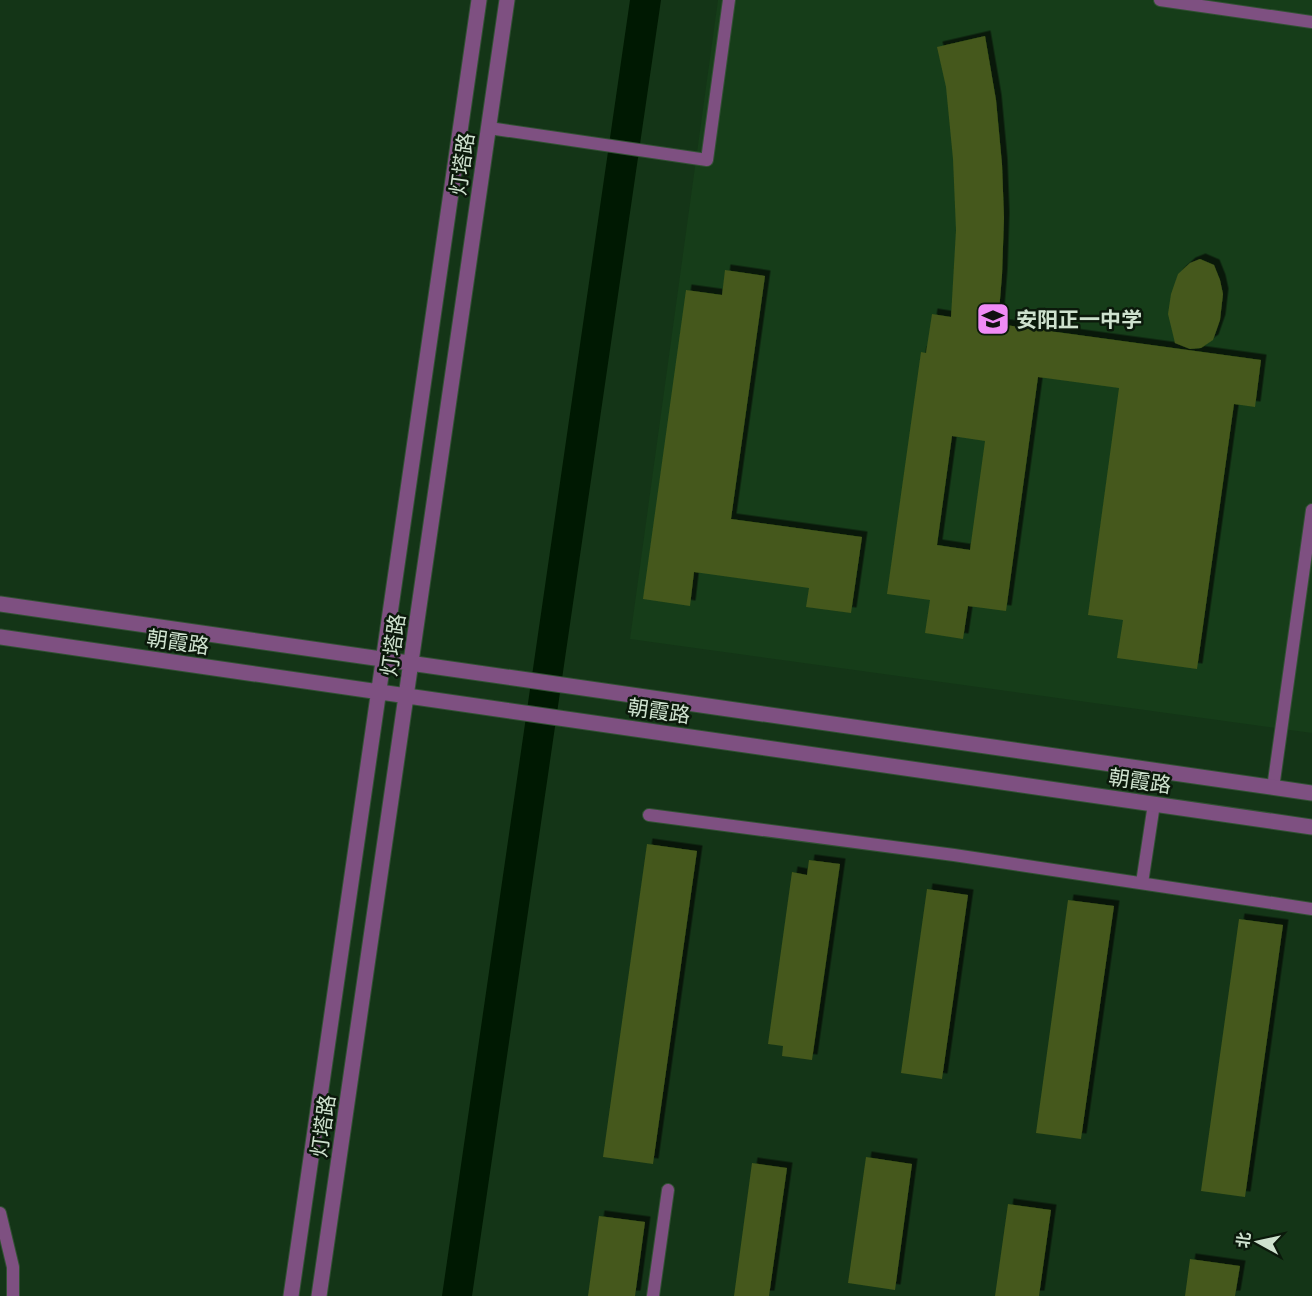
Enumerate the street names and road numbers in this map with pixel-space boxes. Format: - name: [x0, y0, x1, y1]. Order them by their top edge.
- street label: 灯塔路: [446, 131, 478, 197]
- street label: 灯塔路: [377, 612, 409, 678]
- street label: 朝霞路: [145, 626, 211, 658]
- street label: 朝霞路: [626, 695, 692, 727]
- street label: 朝霞路: [1107, 765, 1173, 797]
- street label: 灯塔路: [307, 1093, 339, 1159]

